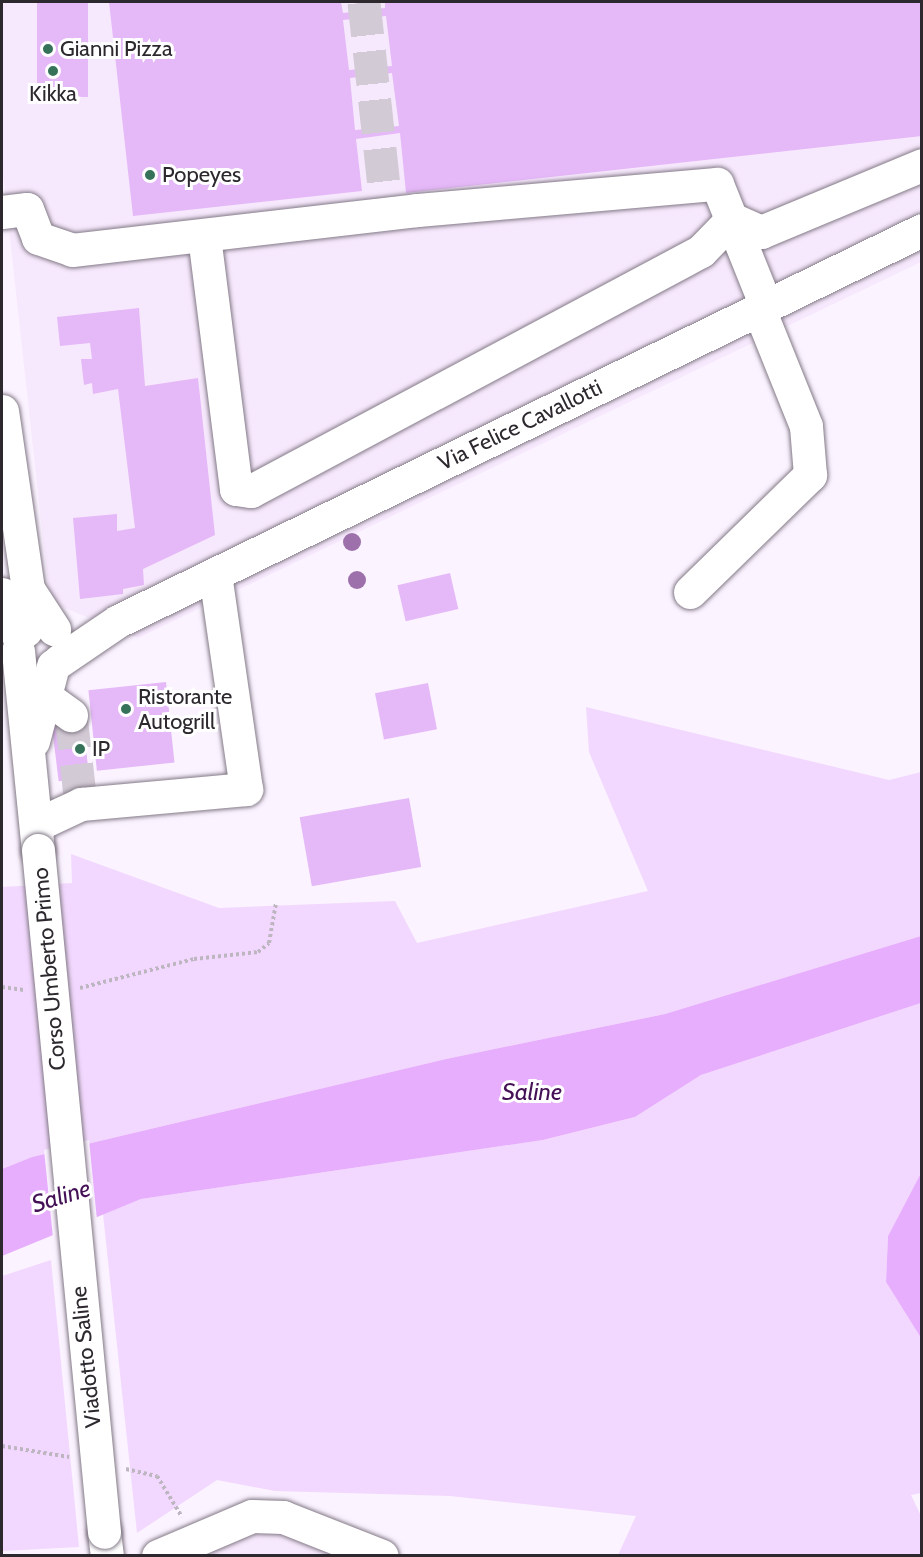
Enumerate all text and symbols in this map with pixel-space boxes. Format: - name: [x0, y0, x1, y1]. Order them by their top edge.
- place label: Gianni Pizza: [60, 36, 172, 62]
- marker: Gianni Pizza: [41, 42, 55, 56]
- marker: Kikka: [46, 64, 60, 78]
- place label: Kikka: [29, 81, 77, 107]
- place label: Popeyes: [162, 162, 241, 188]
- marker: Popeyes: [143, 168, 157, 182]
- street label: Via Felice Cavallotti: [434, 374, 606, 476]
- place label: Ristorante Autogrill: [138, 683, 232, 734]
- marker: Ristorante Autogrill: [119, 702, 133, 716]
- place label: IP: [92, 736, 110, 762]
- marker: IP: [73, 742, 87, 756]
- street label: Corso Umberto Primo: [27, 866, 71, 1072]
- water label: Saline: [502, 1078, 562, 1106]
- water label: Saline: [28, 1173, 94, 1219]
- street label: Viadotto Saline: [65, 1285, 107, 1429]

